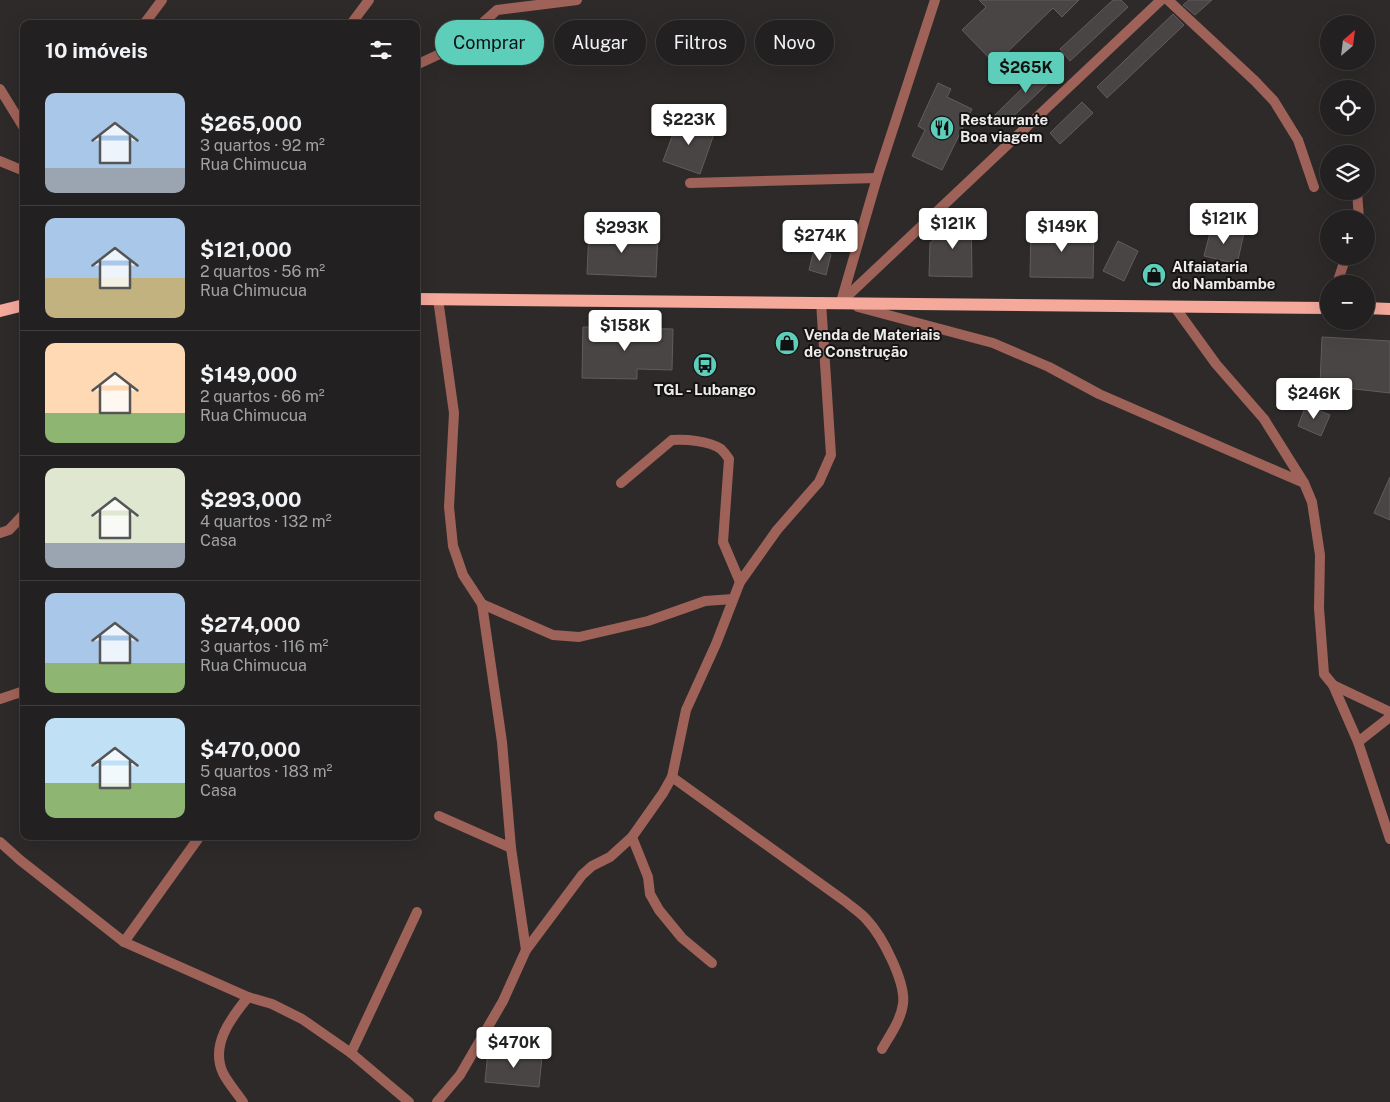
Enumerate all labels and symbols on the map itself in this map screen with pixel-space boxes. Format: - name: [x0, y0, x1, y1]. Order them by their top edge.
- north arrow: [1320, 15, 1375, 70]
- pin: $265K: [991, 52, 1061, 94]
- pin: $223K: [654, 104, 724, 146]
- place label: Restaurante Boa viagem: [960, 111, 1048, 145]
- restaurant icon: Restaurante Boa viagem: [929, 115, 955, 141]
- pin: $121K: [1189, 202, 1259, 245]
- pin: $121K: [918, 208, 988, 250]
- pin: $149K: [1027, 210, 1097, 253]
- pin: $293K: [587, 212, 657, 254]
- pin: $274K: [785, 220, 855, 262]
- place label: Alfaiataria do Nambambe: [1172, 258, 1276, 292]
- shop icon: Alfaiataria do Nambambe: [1141, 262, 1167, 288]
- pin: $158K: [590, 310, 660, 352]
- place label: Venda de Materiais de Construção: [804, 326, 941, 360]
- shop icon: Venda de Materiais de Construção: [774, 330, 800, 356]
- bus stop icon: TGL - Lubango: [692, 352, 718, 378]
- pin: $246K: [1279, 378, 1349, 420]
- place label: TGL - Lubango: [654, 381, 756, 398]
- pin: $470K: [479, 1026, 549, 1069]

